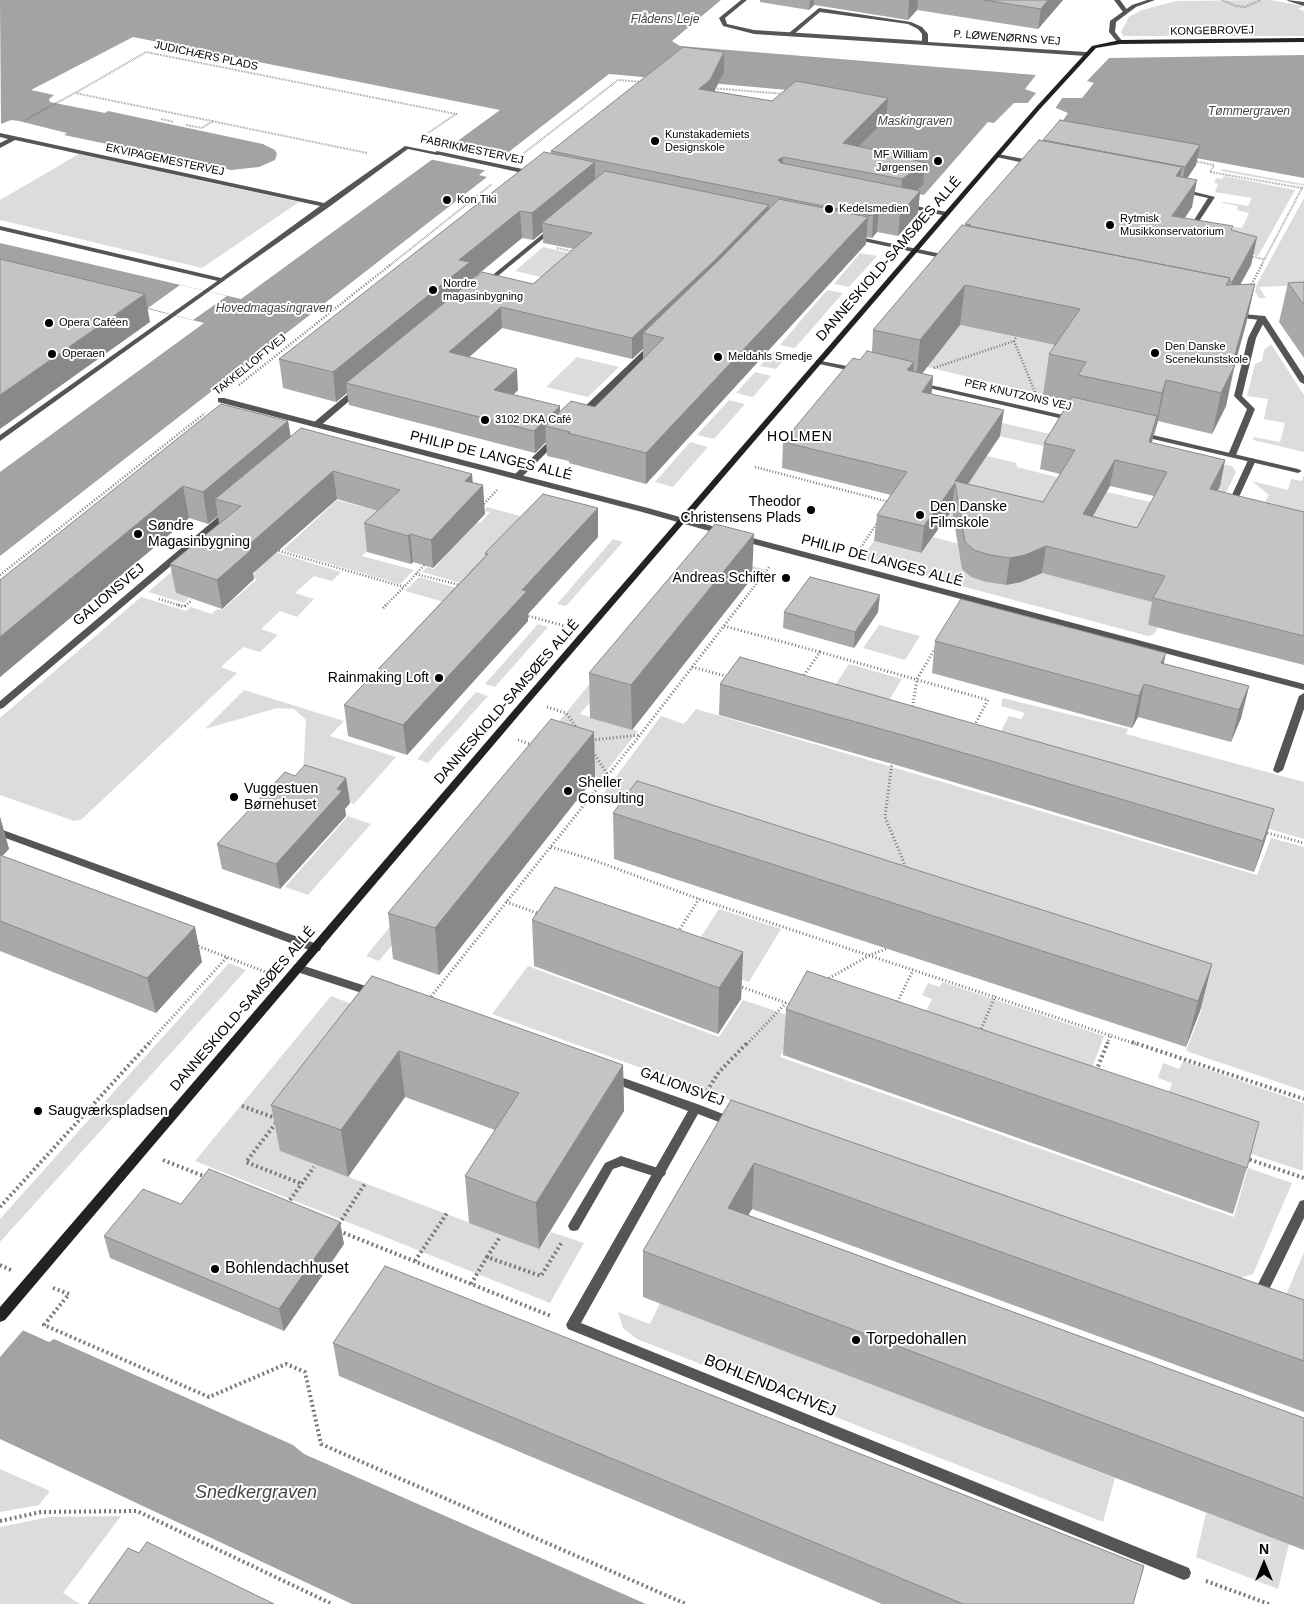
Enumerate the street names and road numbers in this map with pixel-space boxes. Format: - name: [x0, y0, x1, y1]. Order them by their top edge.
- street label: KONGEBROVEJ: [1170, 24, 1254, 38]
- street label: P. LØWENØRNS VEJ: [953, 28, 1061, 48]
- street label: JUDICHÆRS PLADS: [153, 39, 259, 73]
- street label: FABRIKMESTERVEJ: [419, 133, 525, 167]
- street label: EKVIPAGEMESTERVEJ: [105, 141, 225, 179]
- street label: DANNESKIOLD-SAMSØES ALLÉ: [813, 173, 965, 345]
- street label: TAKKELLOFTVEJ: [211, 332, 289, 398]
- street label: PER KNUTZONS VEJ: [963, 376, 1073, 414]
- street label: PHILIP DE LANGES ALLÉ: [408, 428, 574, 484]
- street label: PHILIP DE LANGES ALLÉ: [799, 531, 965, 591]
- street label: GALIONSVEJ: [70, 560, 148, 630]
- street label: DANNESKIOLD-SAMSØES ALLÉ: [431, 616, 583, 788]
- street label: DANNESKIOLD-SAMSØES ALLÉ: [167, 923, 319, 1095]
- street label: GALIONSVEJ: [638, 1064, 726, 1110]
- street label: BOHLENDACHVEJ: [701, 1351, 839, 1421]

